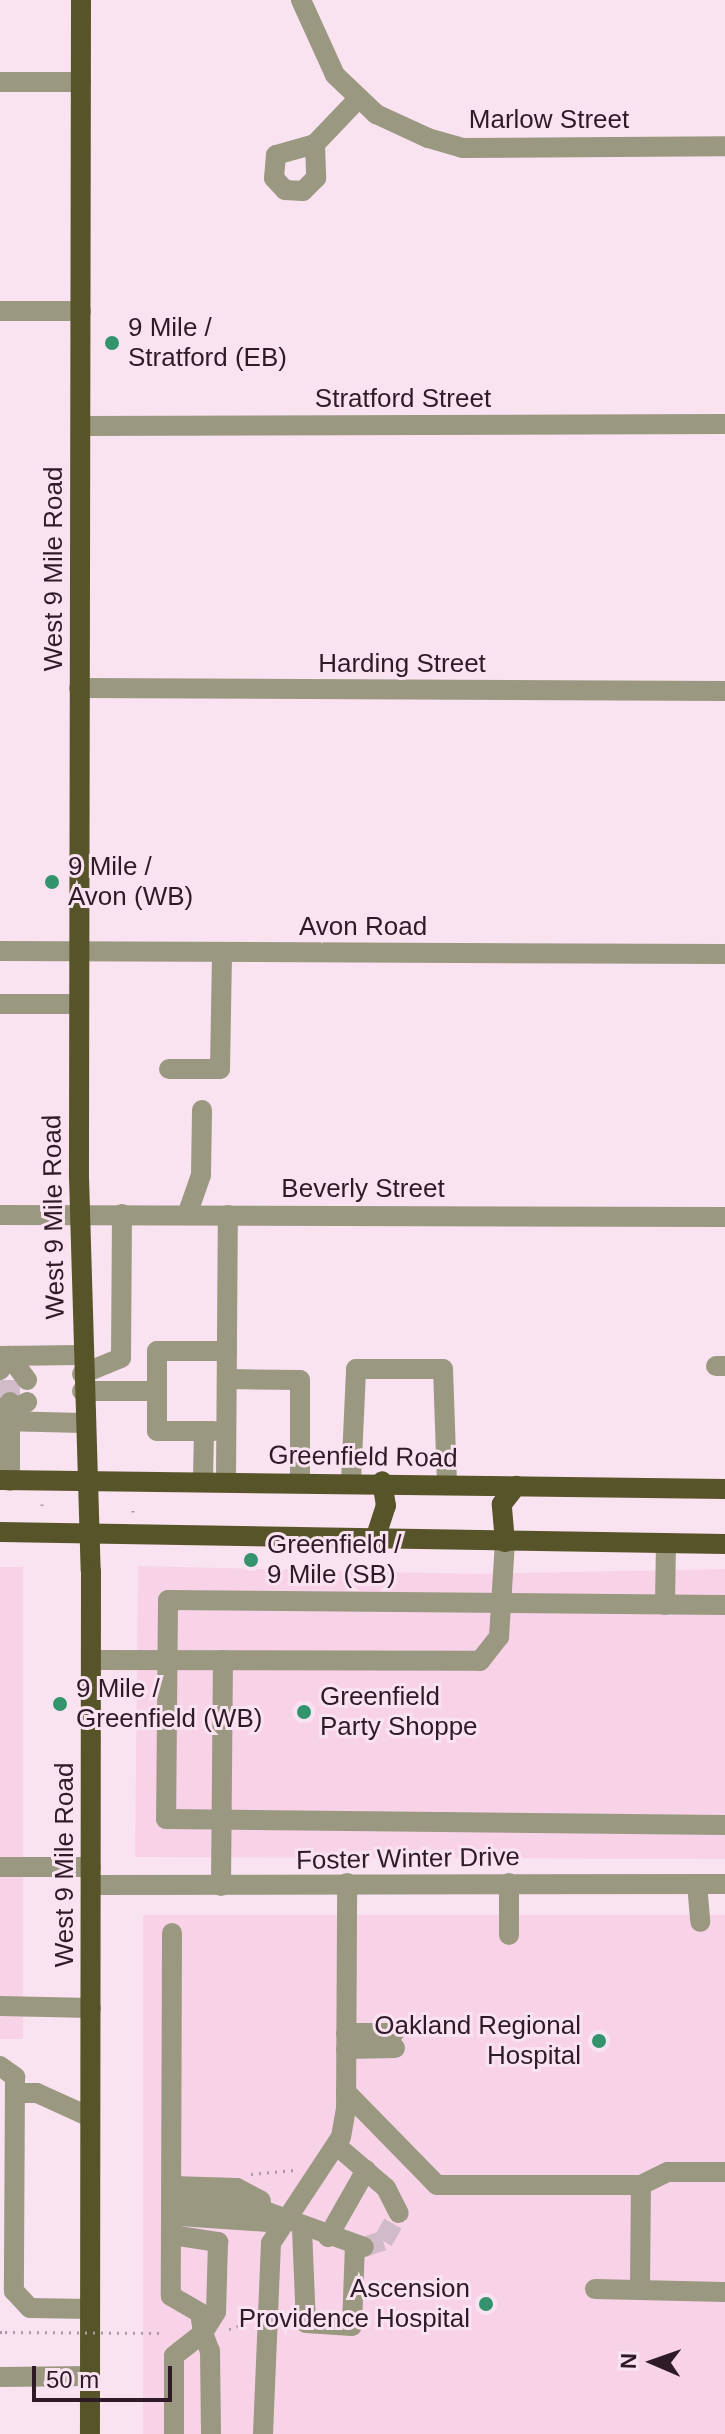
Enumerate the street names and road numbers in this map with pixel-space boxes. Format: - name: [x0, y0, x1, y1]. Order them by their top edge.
- street label: Marlow Street: [469, 104, 629, 136]
- street label: Stratford Street: [315, 383, 491, 415]
- street label: West 9 Mile Road: [38, 467, 70, 671]
- street label: Harding Street: [318, 648, 486, 680]
- street label: Avon Road: [299, 911, 427, 943]
- street label: West 9 Mile Road: [37, 1114, 71, 1320]
- street label: Beverly Street: [281, 1173, 445, 1205]
- street label: Greenfield Road: [268, 1440, 458, 1474]
- street label: West 9 Mile Road: [49, 1763, 81, 1967]
- street label: Foster Winter Drive: [296, 1841, 520, 1877]

